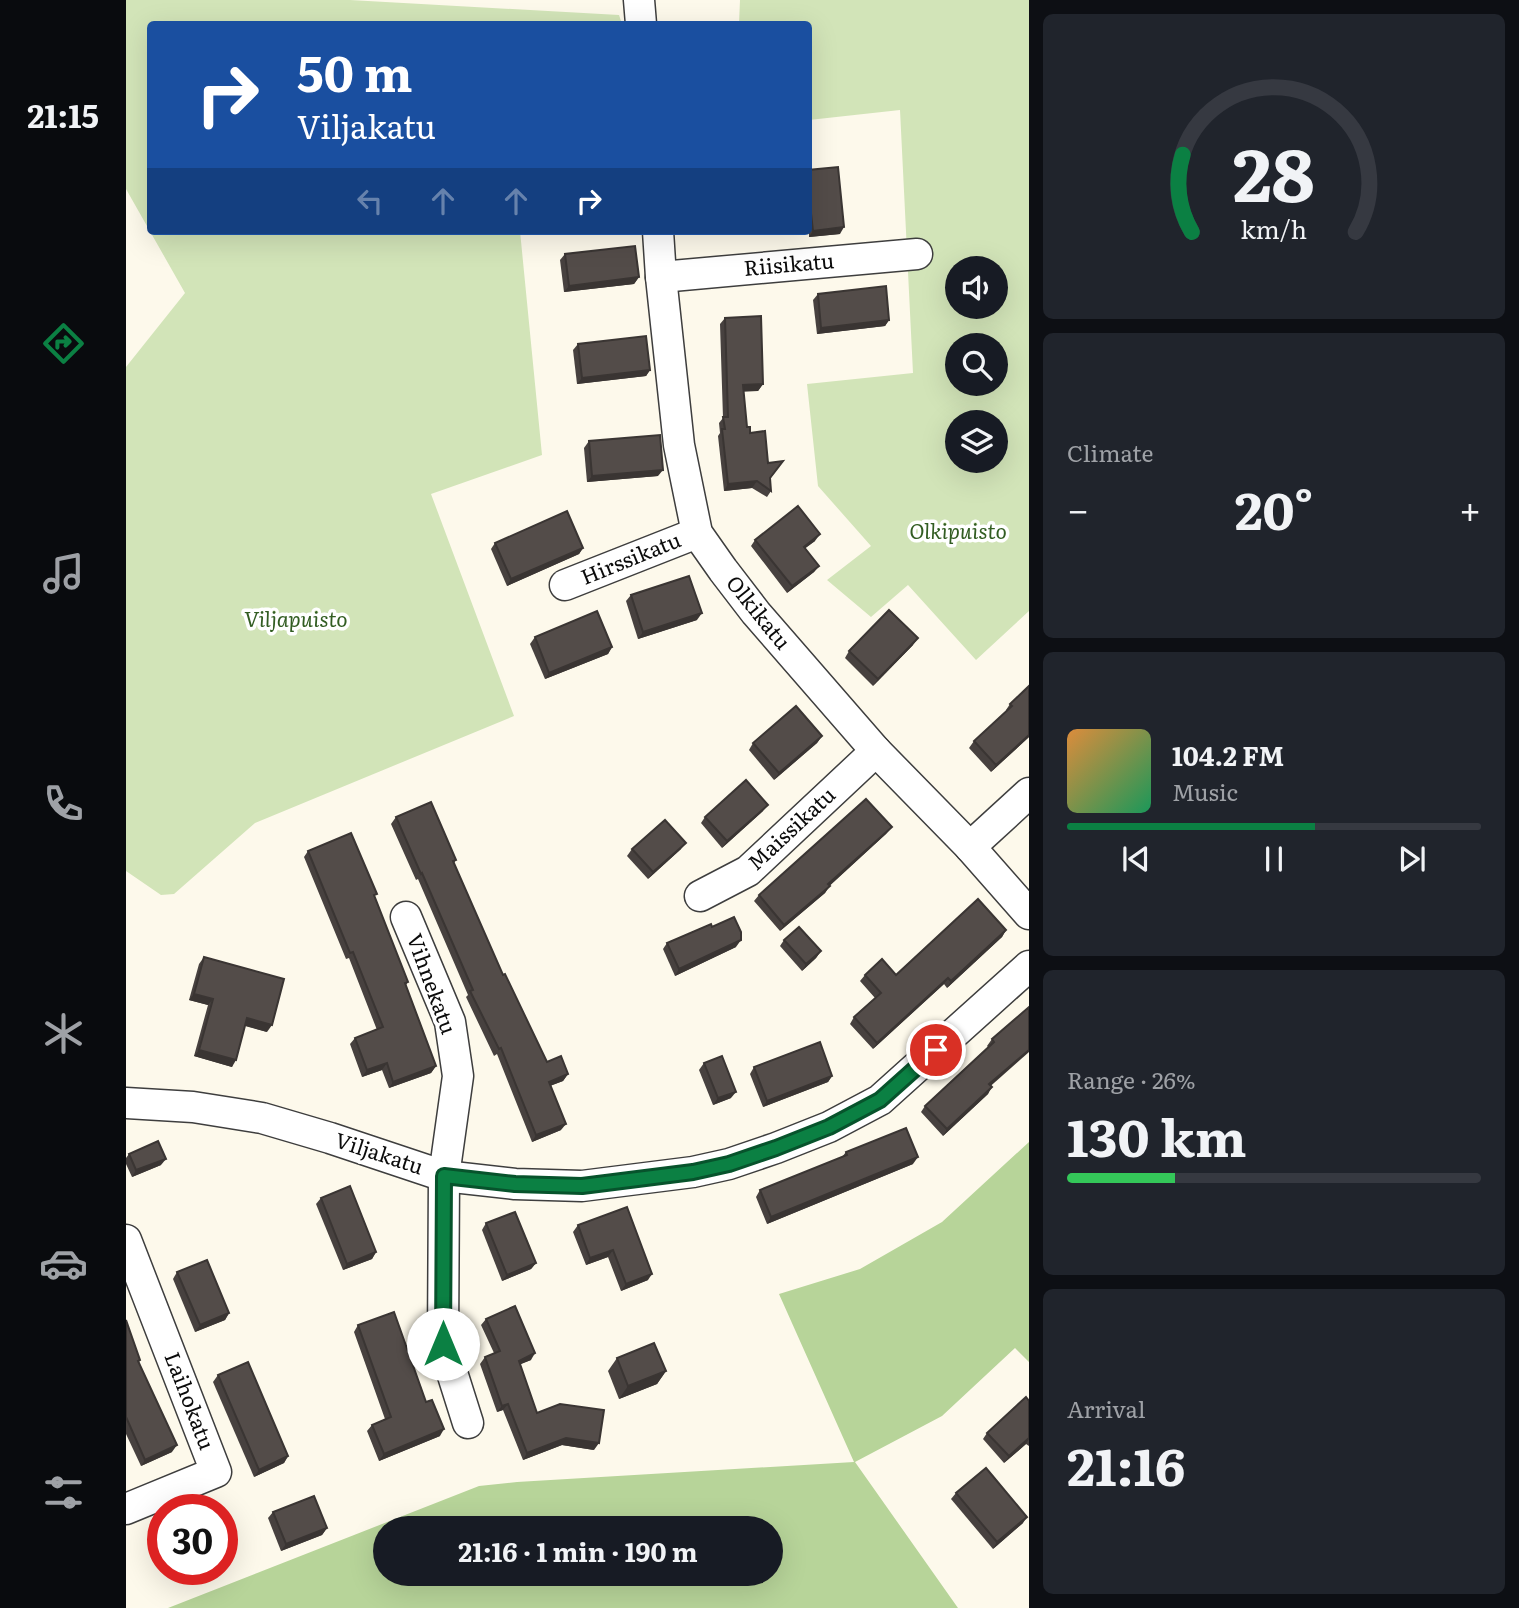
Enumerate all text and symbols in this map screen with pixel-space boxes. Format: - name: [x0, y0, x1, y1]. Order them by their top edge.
- text: 50 m: [297, 34, 413, 107]
- icon: right: [182, 49, 273, 140]
- text: 21:15: [27, 90, 99, 138]
- text: Viljakatu: [297, 101, 436, 149]
- text: 28: [1233, 117, 1315, 225]
- icon: left: [351, 182, 389, 220]
- icon: ahead: [424, 182, 462, 220]
- icon: ahead: [497, 182, 535, 220]
- icon: right: [570, 182, 608, 220]
- text: km/h: [1241, 210, 1307, 247]
- street label: Riisikatu: [742, 243, 835, 282]
- map controls: [945, 256, 1008, 473]
- button: sound: [945, 256, 1008, 319]
- icon: directions: [39, 319, 88, 368]
- button: search: [945, 333, 1008, 396]
- button: layers: [945, 410, 1008, 473]
- text: Climate: [1067, 435, 1153, 469]
- text: 20°: [1235, 469, 1313, 546]
- text: −: [1067, 479, 1089, 536]
- text: +: [1459, 479, 1481, 536]
- park label: Olkipuisto: [909, 514, 1007, 545]
- street label: Hirssikatu: [575, 523, 685, 591]
- icon: music: [39, 549, 88, 598]
- street label: Olkikatu: [720, 568, 800, 655]
- park label: Viljapuisto: [244, 602, 348, 633]
- text: 104.2 FM: [1172, 735, 1284, 774]
- text: Music: [1172, 774, 1238, 808]
- street label: Maissikatu: [739, 778, 841, 876]
- icon: phone: [39, 779, 88, 828]
- icon: previous: [1117, 840, 1155, 878]
- icon: pause: [1255, 840, 1293, 878]
- icon: next: [1393, 840, 1431, 878]
- street label: Vihnekatu: [401, 928, 466, 1038]
- icon: climate: [39, 1009, 88, 1058]
- pin: [906, 1020, 966, 1080]
- icon: arrive: [917, 1031, 955, 1069]
- text: Range · 26%: [1067, 1062, 1195, 1096]
- text: 130 km: [1067, 1096, 1247, 1173]
- street label: Viljakatu: [332, 1123, 428, 1180]
- icon: car: [39, 1239, 88, 1288]
- position arrow: [406, 1307, 480, 1381]
- street label: Laihokatu: [158, 1347, 224, 1454]
- text: Arrival: [1067, 1391, 1146, 1425]
- text: 21:16: [1067, 1425, 1185, 1502]
- icon: filters: [39, 1468, 88, 1517]
- speed limit sign: 30: [147, 1494, 238, 1585]
- text: 21:16 · 1 min · 190 m: [458, 1531, 698, 1570]

